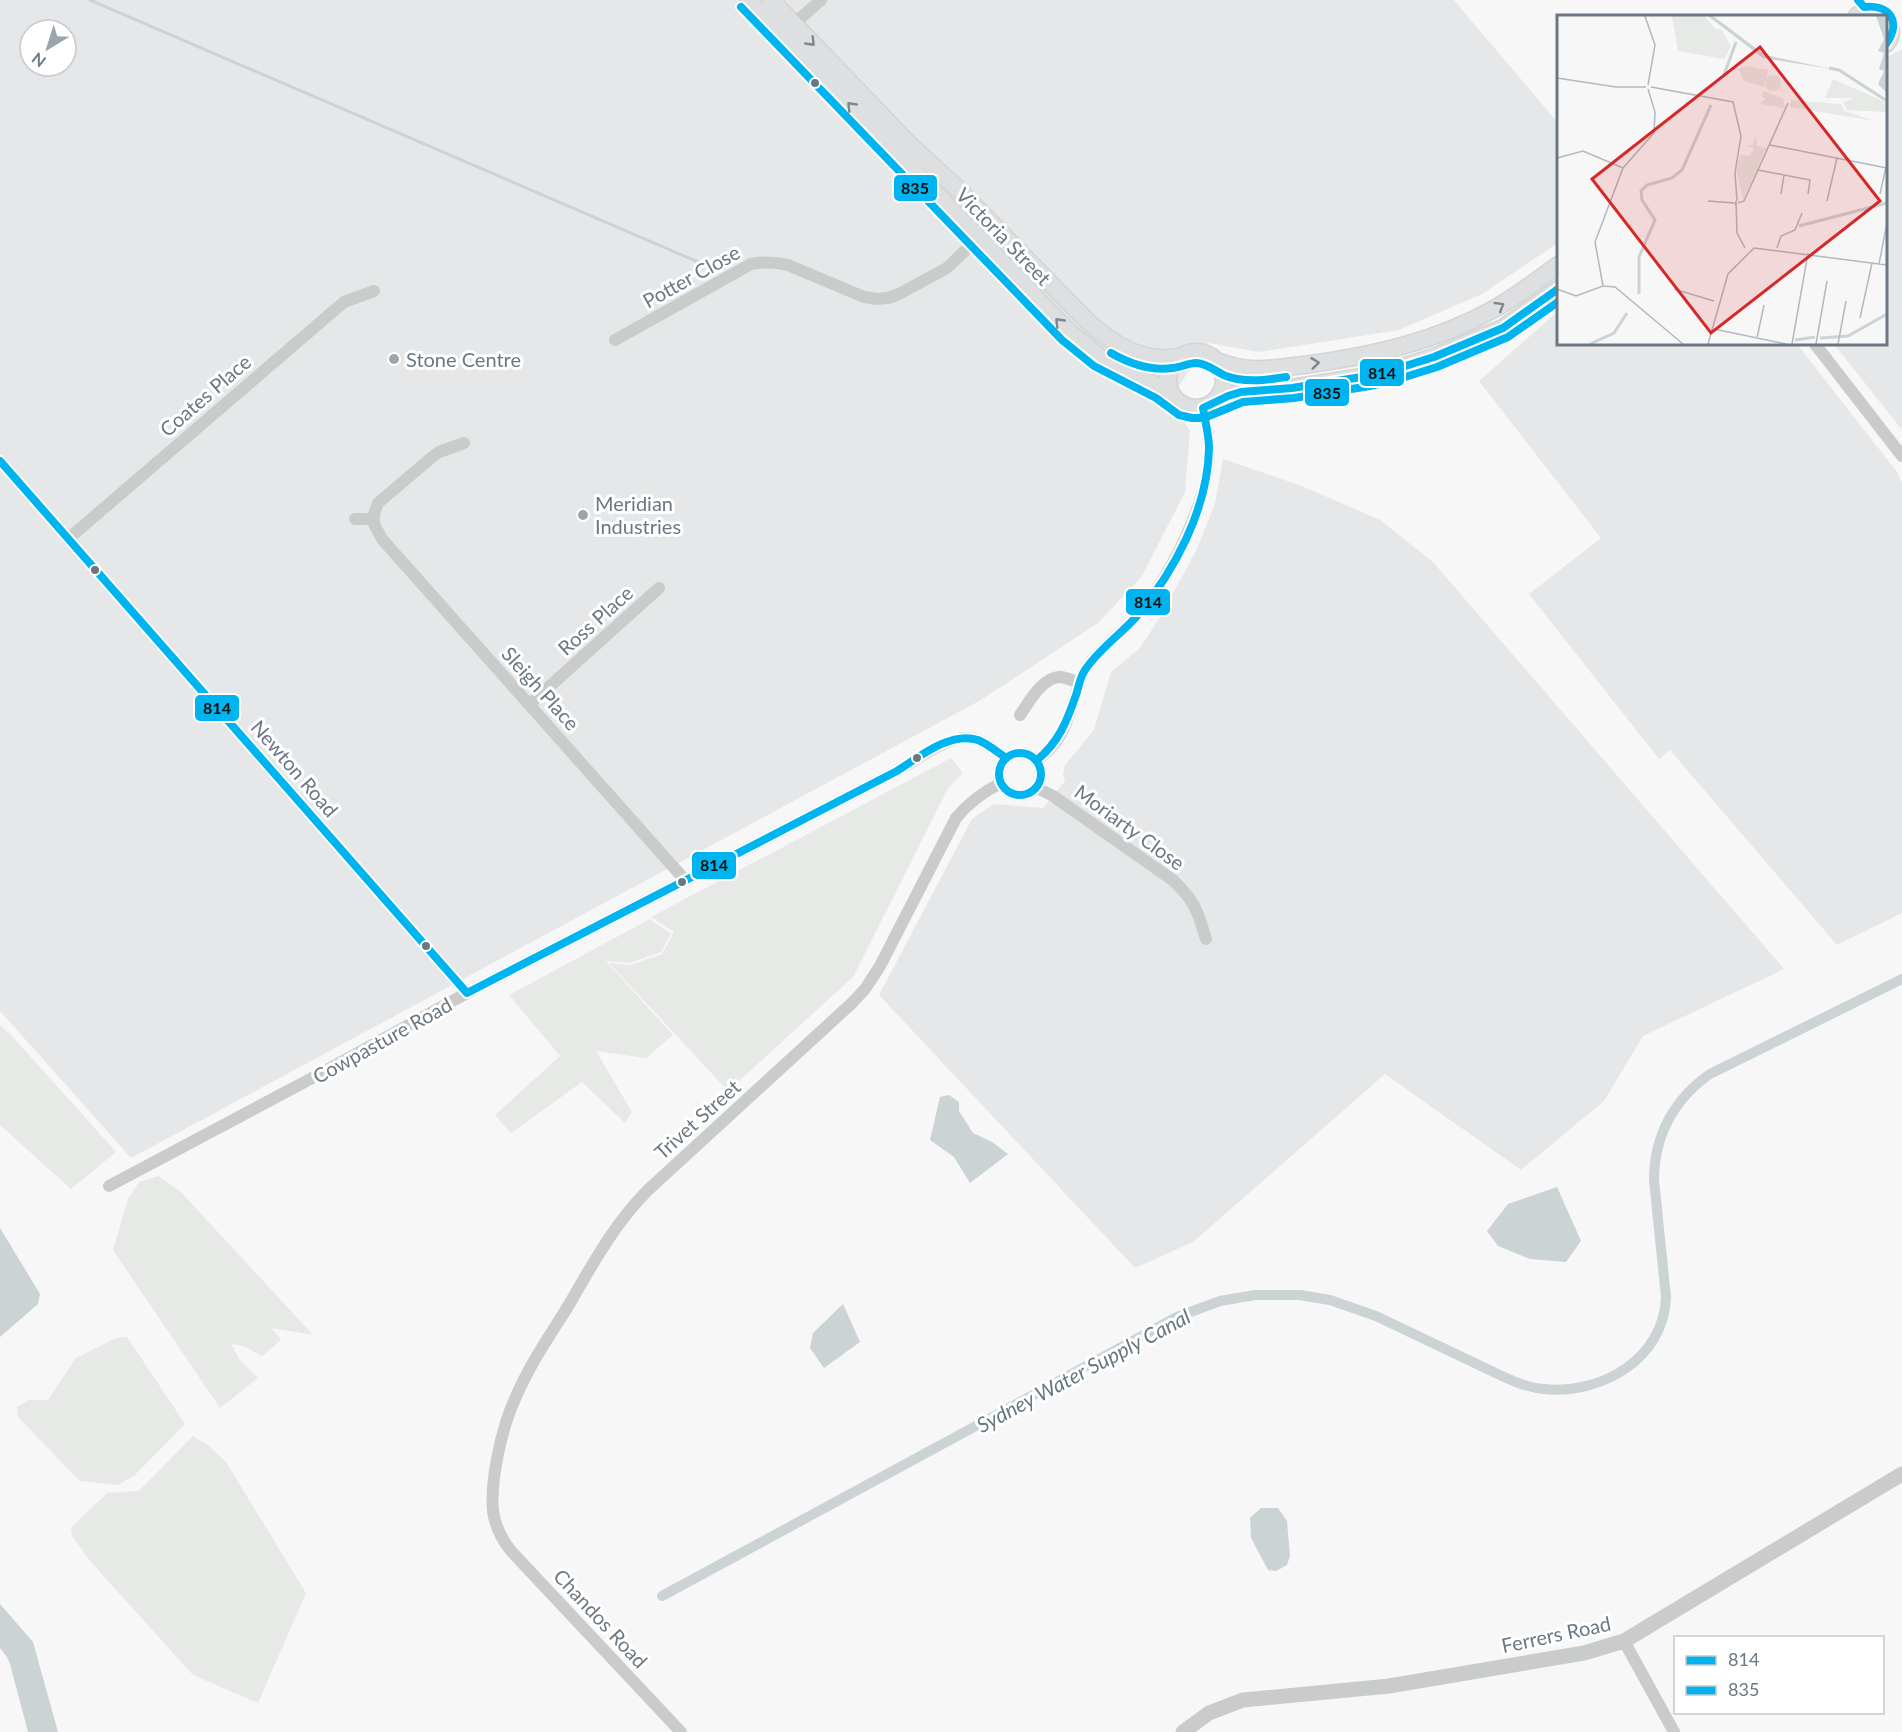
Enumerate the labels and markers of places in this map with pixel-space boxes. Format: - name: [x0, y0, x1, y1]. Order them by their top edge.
- unlabelled marker: [809, 77, 821, 89]
- place label: Stone Centre: [406, 347, 521, 371]
- marker: Stone Centre: [387, 352, 401, 366]
- place label: Meridian Industries: [595, 491, 681, 538]
- marker: Meridian Industries: [576, 508, 590, 522]
- unlabelled marker: [89, 564, 101, 576]
- unlabelled marker: [911, 752, 923, 764]
- unlabelled marker: [676, 876, 688, 888]
- unlabelled marker: [420, 940, 432, 952]

